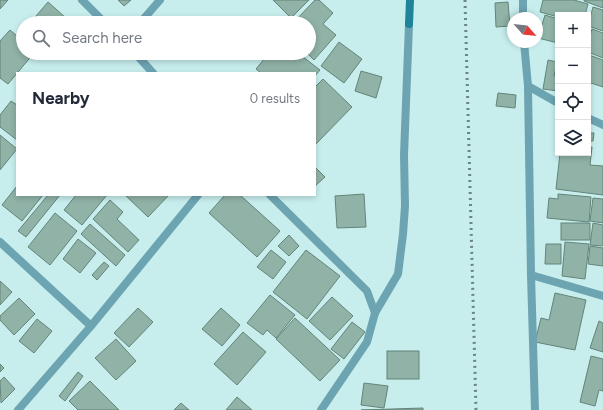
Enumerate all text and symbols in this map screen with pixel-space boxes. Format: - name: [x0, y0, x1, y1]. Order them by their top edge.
- north arrow: [507, 12, 543, 48]
- map controls: [555, 12, 591, 156]
- button: +: [555, 12, 591, 48]
- search box: [16, 16, 316, 60]
- icon: search: [30, 27, 52, 49]
- text: Search here: [62, 29, 142, 47]
- button: −: [555, 48, 591, 84]
- button: locate: [555, 84, 591, 120]
- text: Nearby: [32, 88, 90, 108]
- text: 0 results: [250, 91, 300, 106]
- button: layers: [555, 120, 591, 156]

